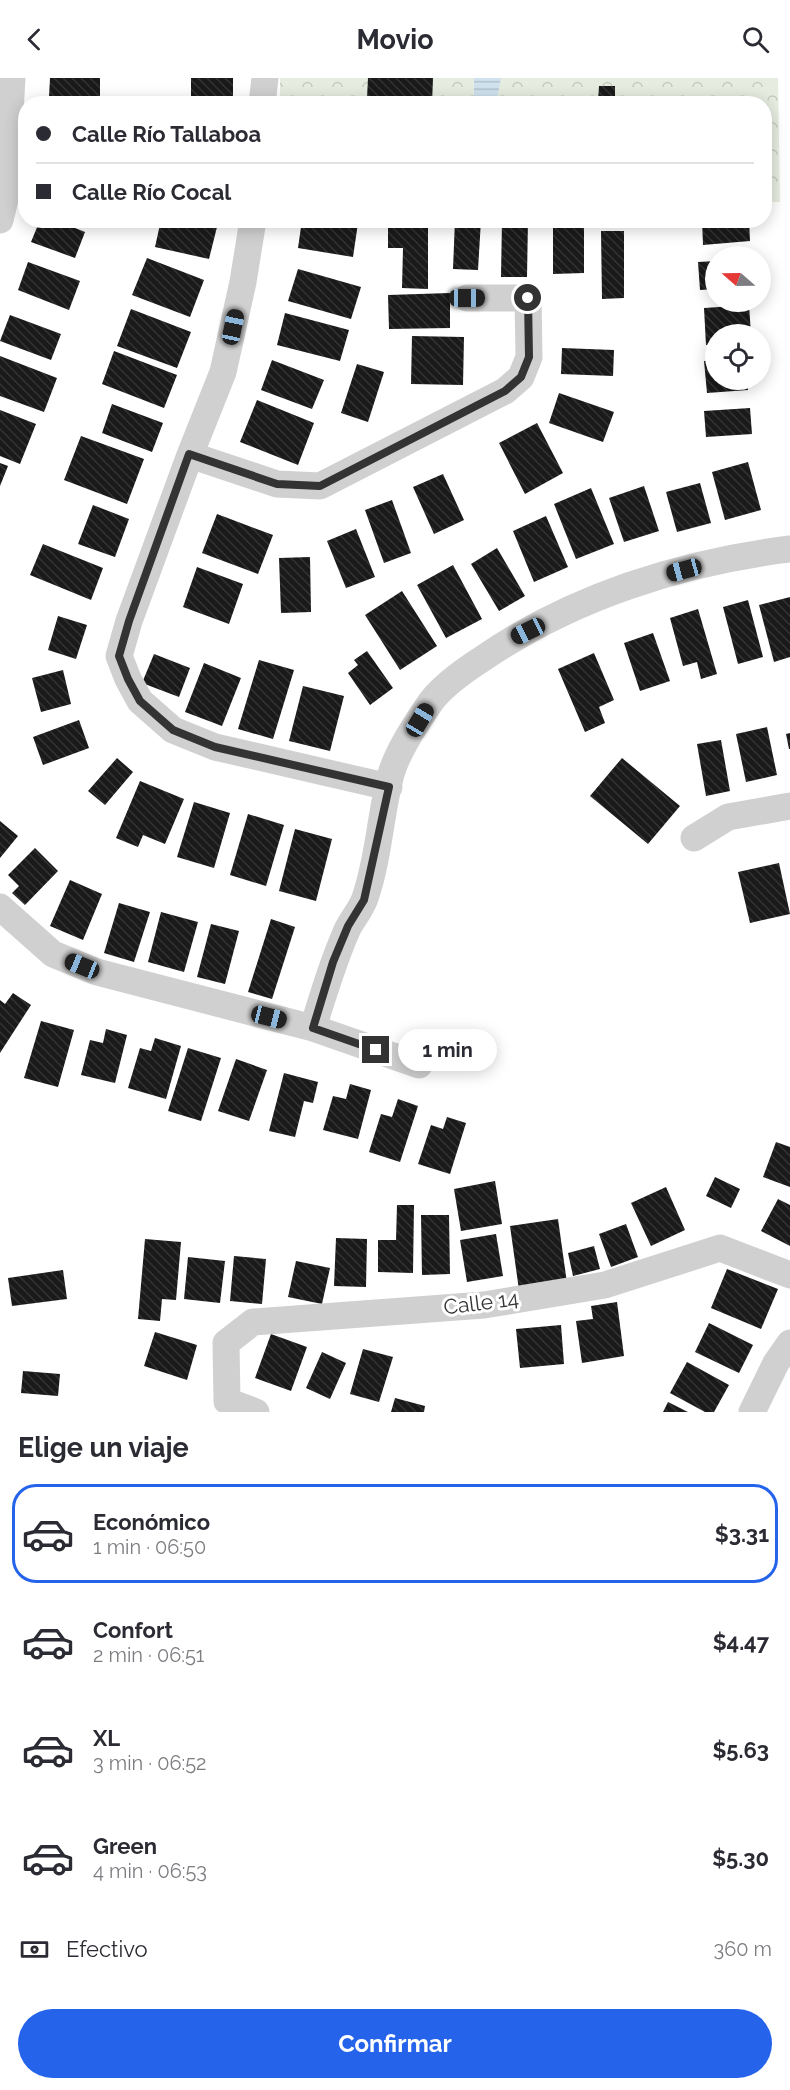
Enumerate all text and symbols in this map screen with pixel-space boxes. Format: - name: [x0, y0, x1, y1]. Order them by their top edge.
- icon: back: [18, 23, 51, 56]
- icon: search: [739, 23, 772, 56]
- text: Movio: [356, 24, 434, 55]
- text: Calle Río Tallaboa: [72, 121, 261, 147]
- text: Calle Río Cocal: [72, 179, 231, 205]
- north arrow: [705, 246, 771, 312]
- map controls: [705, 246, 771, 390]
- route start: [514, 284, 541, 311]
- car: [449, 289, 485, 307]
- car: [220, 308, 246, 346]
- button: locate: [705, 324, 771, 390]
- car: [664, 557, 704, 583]
- car: [508, 615, 548, 647]
- car: [403, 700, 437, 740]
- car: [62, 951, 102, 981]
- car: [249, 1004, 289, 1030]
- callout: 1 min: [397, 1029, 496, 1071]
- route end: [362, 1036, 389, 1063]
- text: 1 min: [422, 1038, 473, 1062]
- street label: Calle 14: [442, 1286, 520, 1320]
- text: Elige un viaje: [18, 1432, 189, 1463]
- icon: car: [21, 1507, 75, 1561]
- text: Económico: [93, 1509, 210, 1535]
- text: $3.31: [715, 1521, 769, 1547]
- text: 1 min · 06:50: [93, 1535, 206, 1559]
- icon: car: [21, 1615, 75, 1669]
- text: Confort: [93, 1617, 173, 1643]
- text: $4.47: [713, 1629, 769, 1655]
- text: 2 min · 06:51: [93, 1643, 204, 1667]
- icon: car: [21, 1723, 75, 1777]
- text: XL: [93, 1725, 120, 1751]
- text: $5.63: [712, 1737, 769, 1763]
- text: 3 min · 06:52: [93, 1751, 207, 1775]
- icon: car: [21, 1831, 75, 1885]
- text: Green: [93, 1833, 157, 1859]
- text: $5.30: [712, 1845, 769, 1871]
- text: 4 min · 06:53: [93, 1859, 207, 1883]
- icon: cash: [18, 1933, 51, 1966]
- text: Efectivo: [66, 1936, 148, 1962]
- text: 360 m: [714, 1937, 772, 1961]
- button: Confirmar: [18, 2009, 772, 2078]

